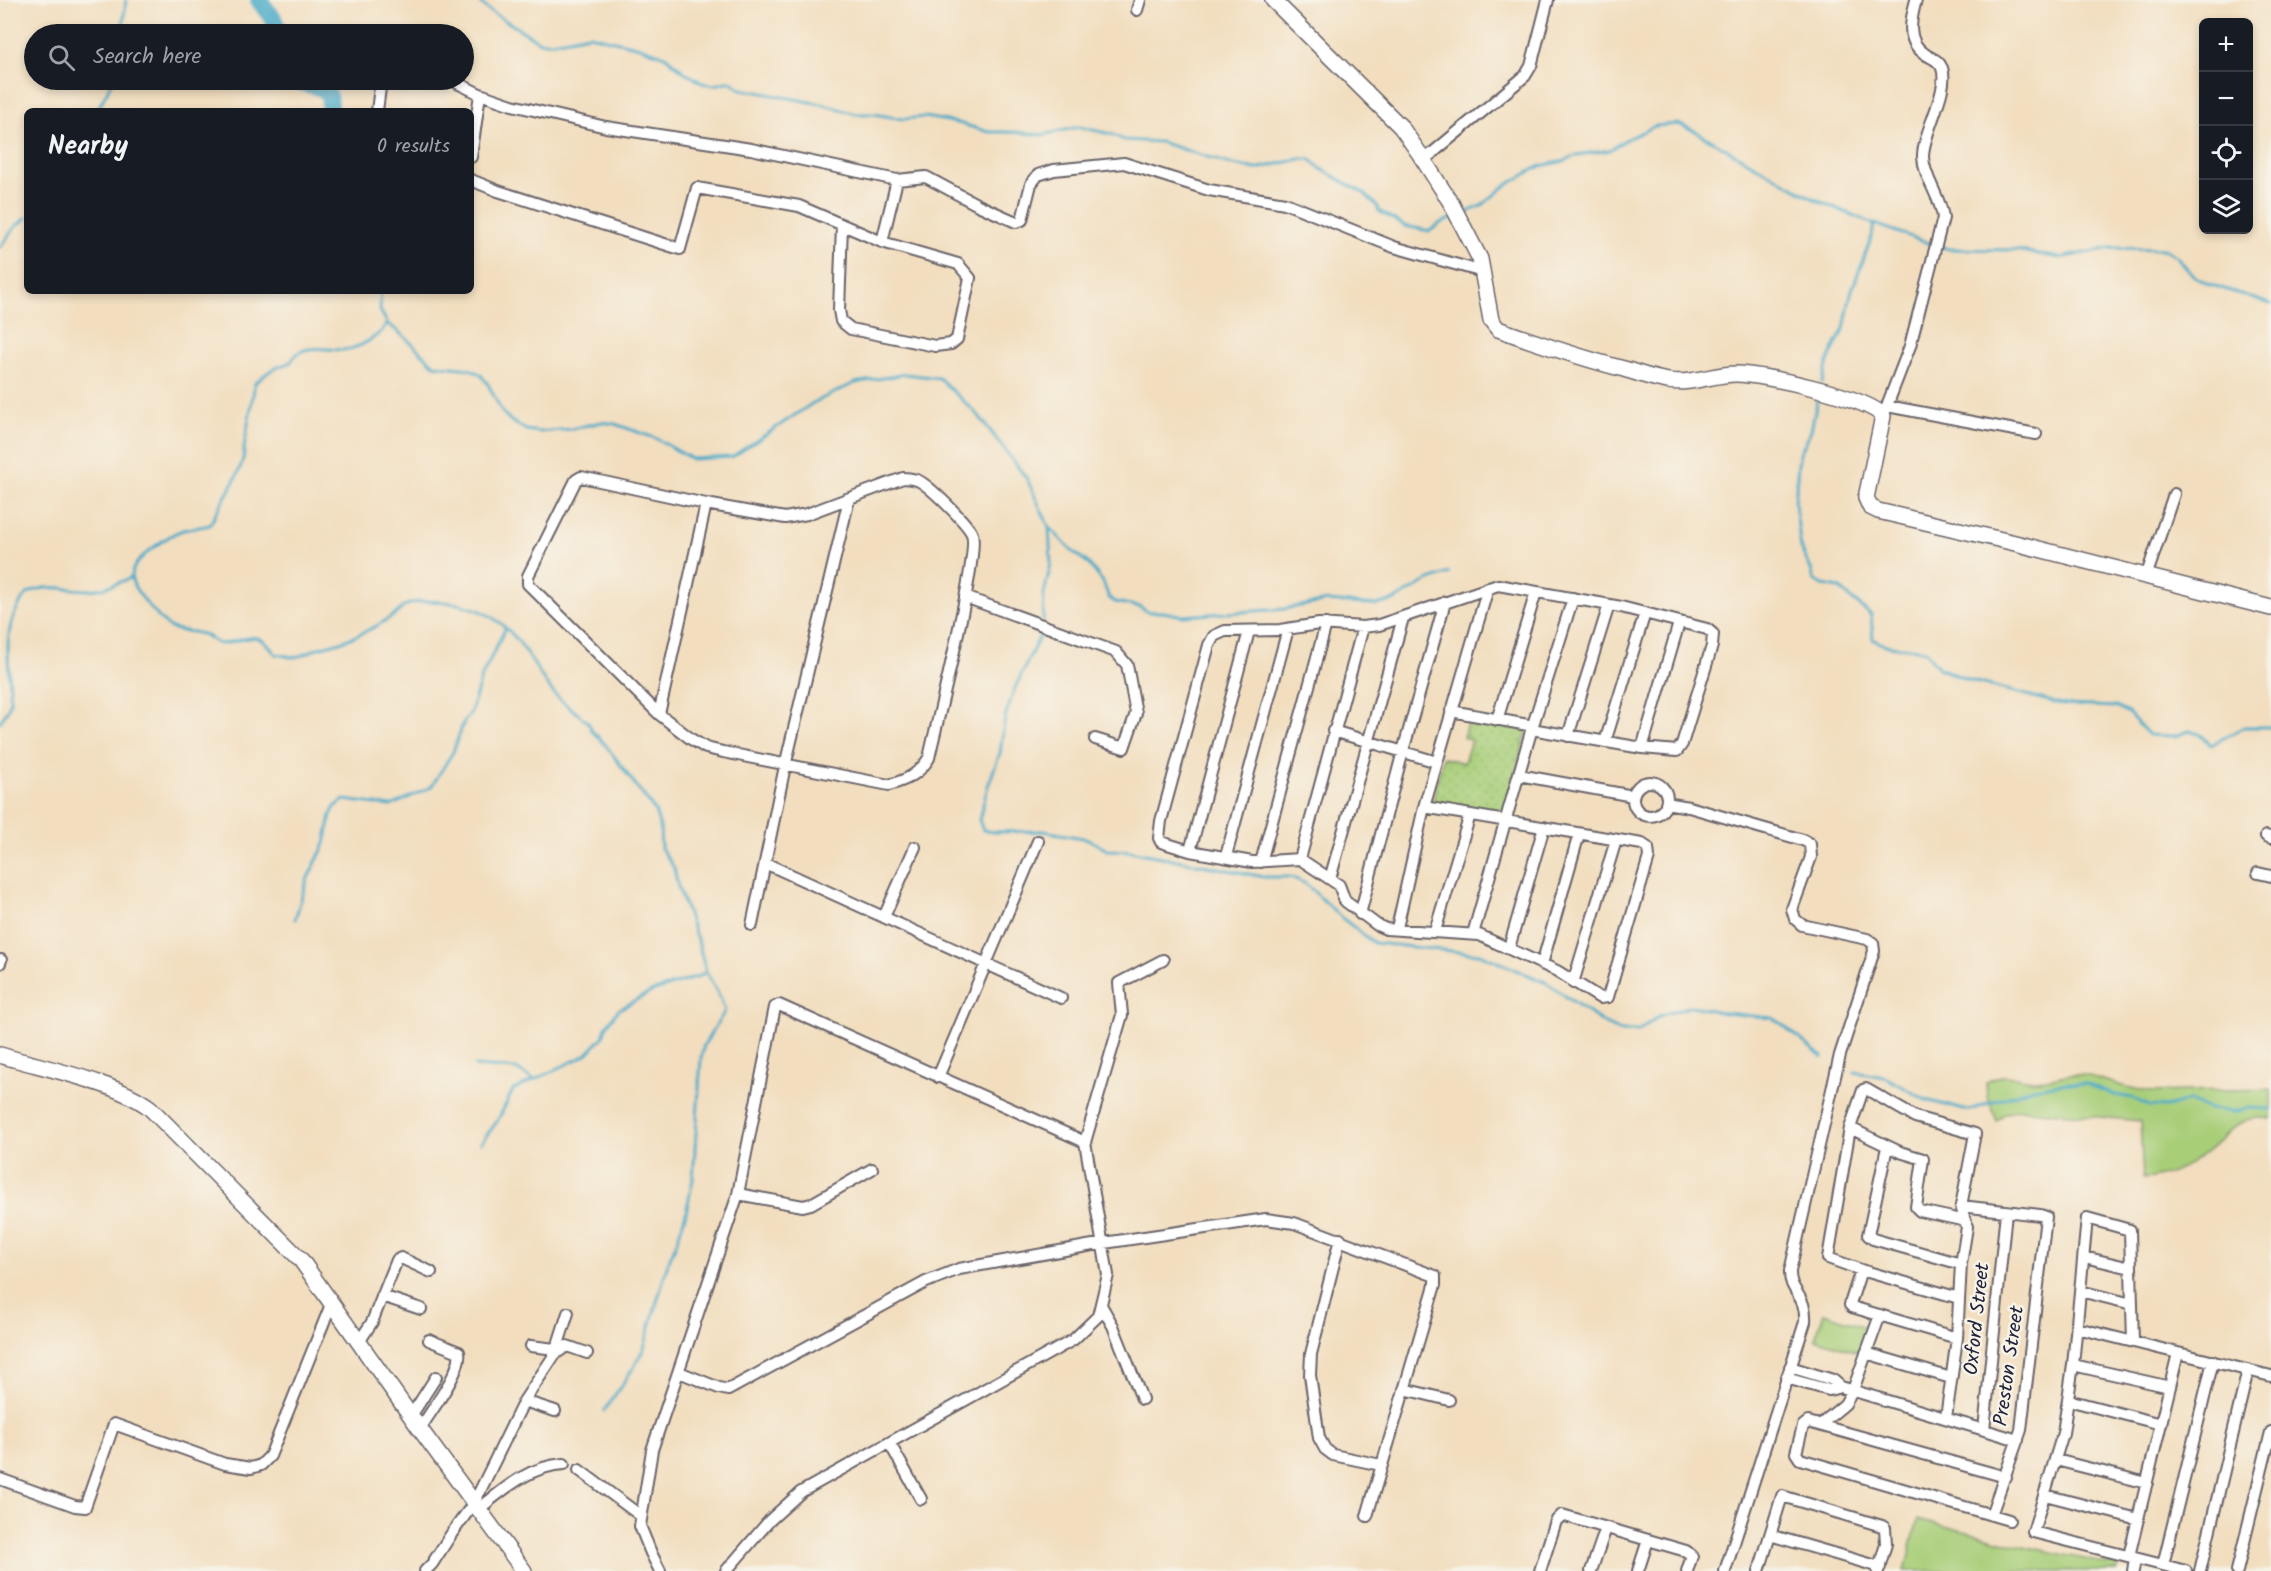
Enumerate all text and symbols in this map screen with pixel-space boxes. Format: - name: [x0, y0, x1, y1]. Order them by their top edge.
- map controls: [2199, 18, 2253, 234]
- button: +: [2199, 18, 2253, 72]
- search box: [24, 24, 474, 90]
- text: Search here: [93, 40, 201, 75]
- icon: search: [45, 41, 78, 74]
- button: −: [2199, 72, 2253, 126]
- text: Nearby: [48, 126, 128, 168]
- button: locate: [2199, 126, 2253, 180]
- text: 0 results: [377, 131, 450, 163]
- button: layers: [2199, 180, 2253, 234]
- street label: Oxford Street: [1956, 1261, 2000, 1377]
- street label: Preston Street: [1986, 1304, 2034, 1428]

